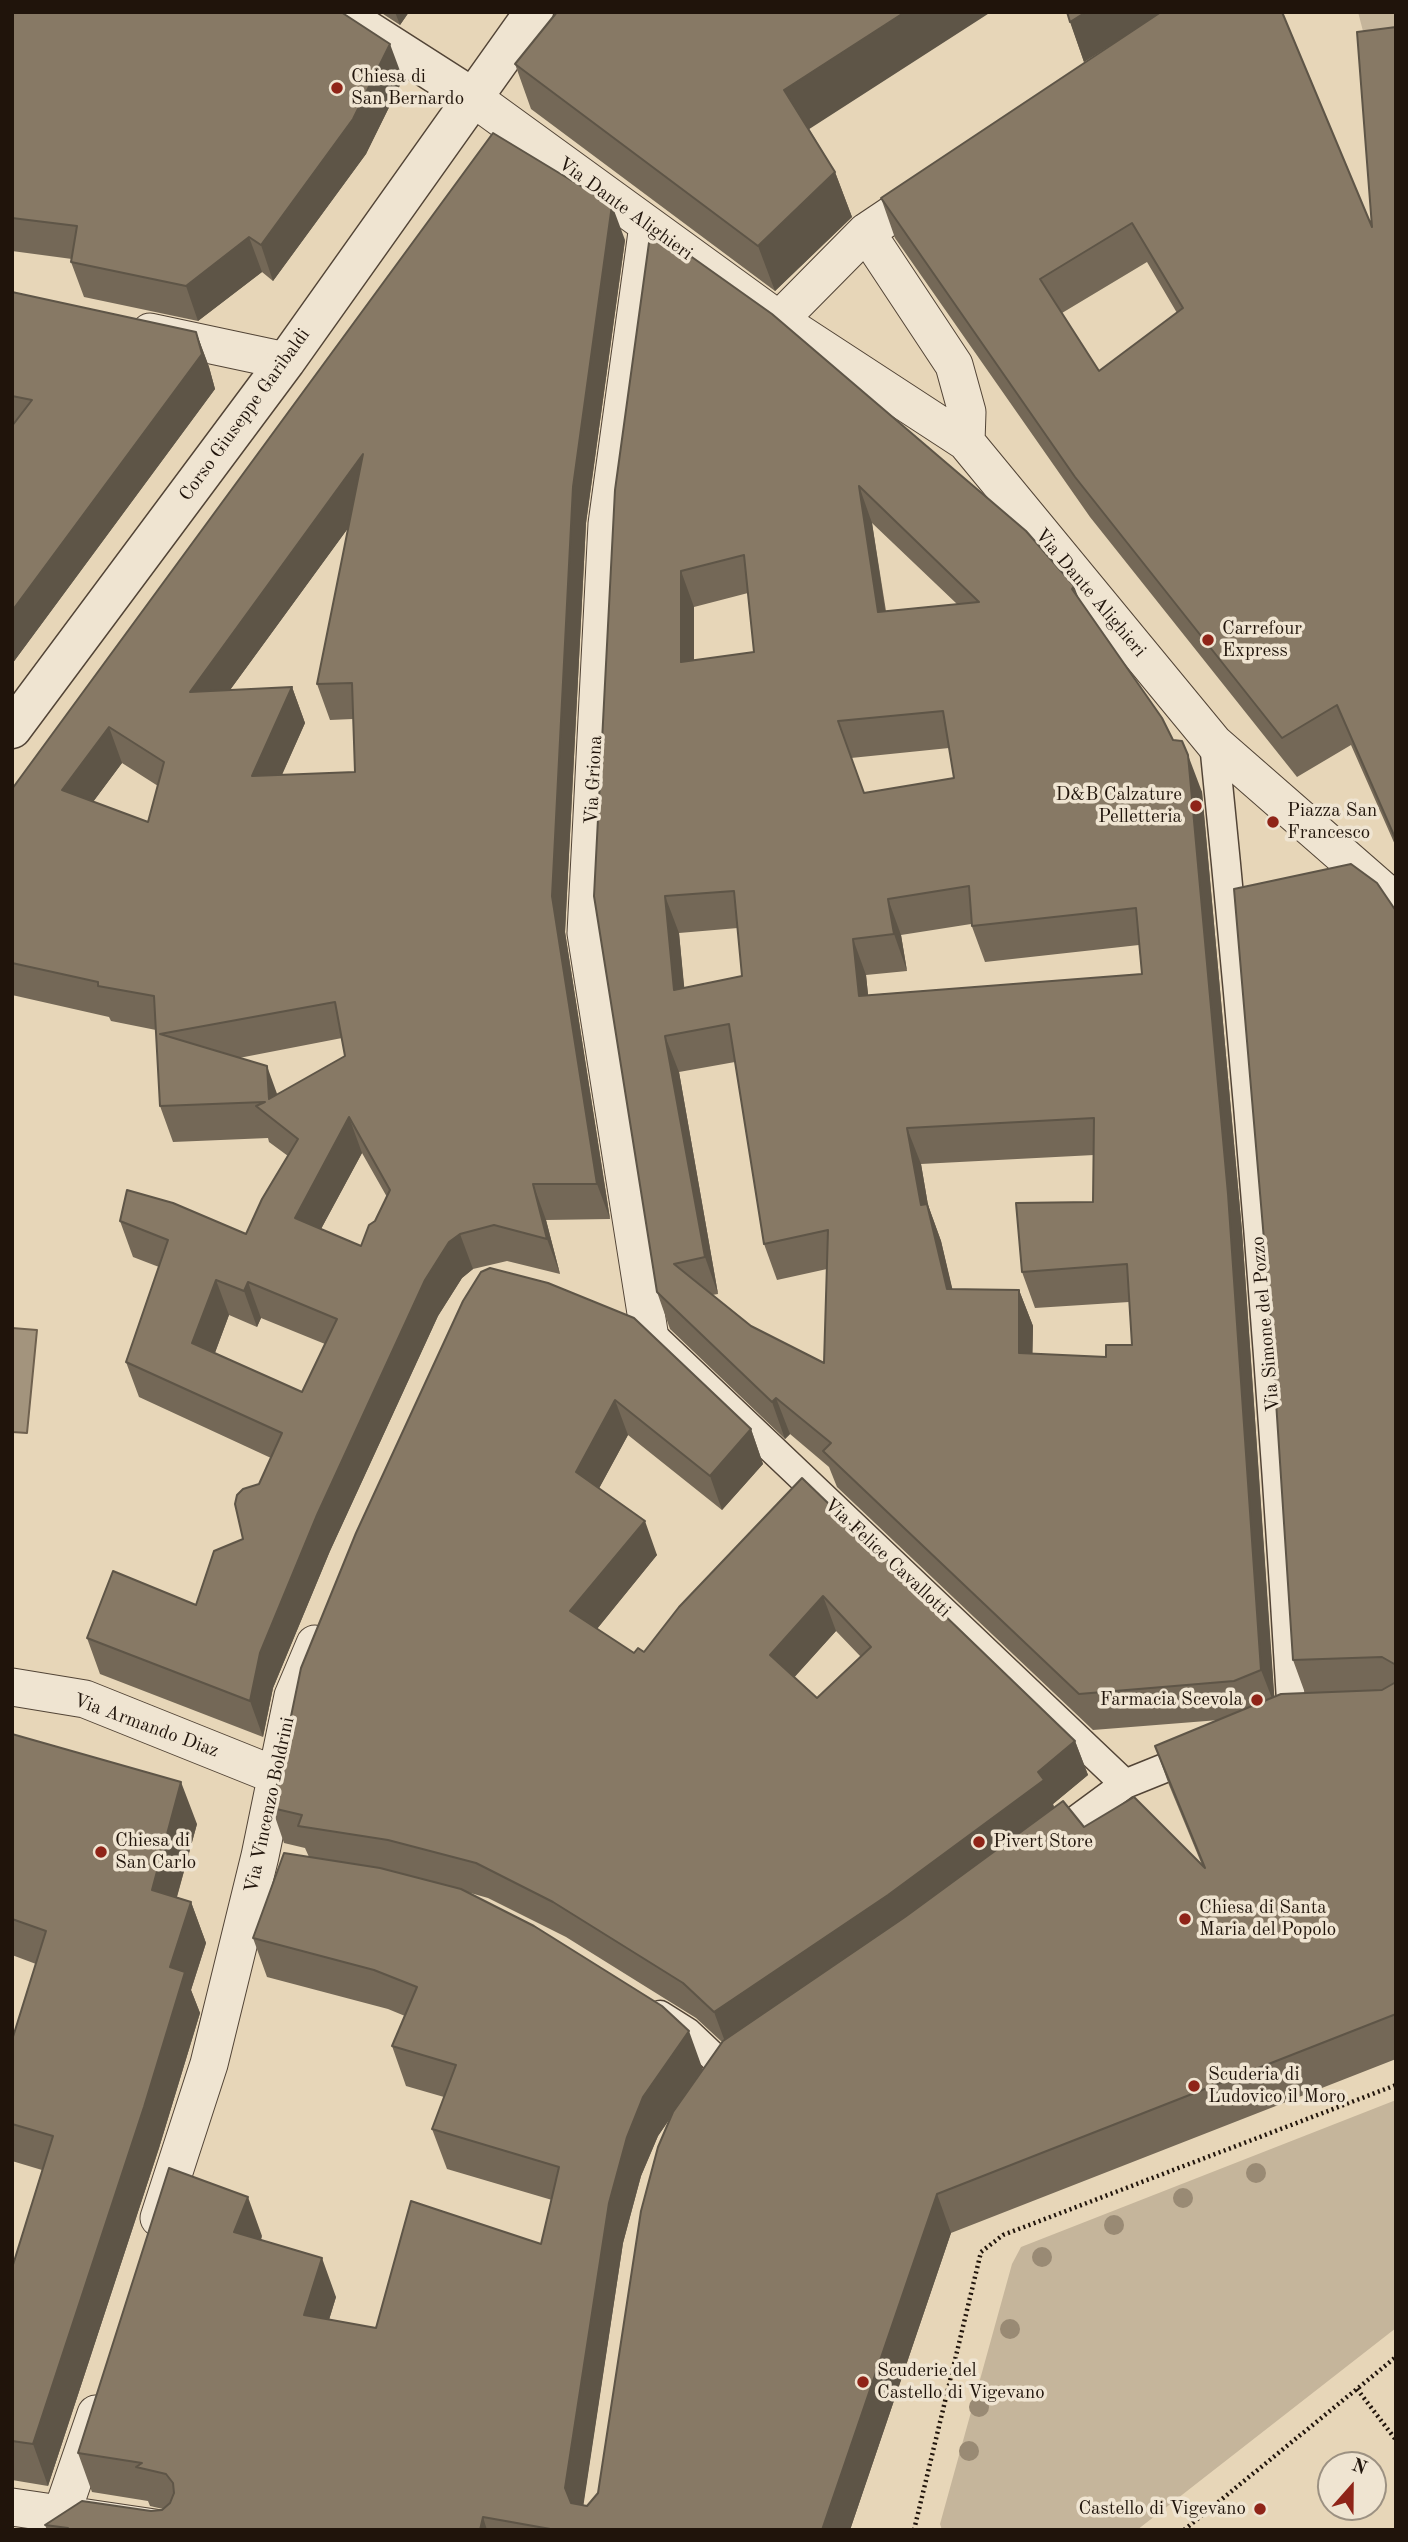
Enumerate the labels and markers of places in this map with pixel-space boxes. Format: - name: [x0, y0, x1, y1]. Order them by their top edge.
- place label: Chiesa di San Bernardo: [351, 66, 464, 110]
- marker: Chiesa di San Bernardo: [329, 80, 345, 96]
- place label: Carrefour Express: [1222, 618, 1302, 662]
- marker: Carrefour Express: [1200, 632, 1216, 648]
- place label: D&B Calzature Pelletteria: [1055, 784, 1182, 828]
- marker: D&B Calzature Pelletteria: [1188, 798, 1204, 814]
- place label: Piazza San Francesco: [1287, 800, 1377, 844]
- marker: Piazza San Francesco: [1265, 814, 1281, 830]
- place label: Farmacia Scevola: [1100, 1689, 1243, 1711]
- marker: Farmacia Scevola: [1249, 1692, 1265, 1708]
- place label: Chiesa di San Carlo: [115, 1830, 196, 1874]
- place label: Pivert Store: [993, 1831, 1093, 1853]
- marker: Pivert Store: [971, 1834, 987, 1850]
- marker: Chiesa di San Carlo: [93, 1844, 109, 1860]
- place label: Chiesa di Santa Maria del Popolo: [1199, 1897, 1336, 1941]
- marker: Chiesa di Santa Maria del Popolo: [1177, 1911, 1193, 1927]
- place label: Scuderia di Ludovico il Moro: [1208, 2064, 1346, 2108]
- marker: Scuderia di Ludovico il Moro: [1186, 2078, 1202, 2094]
- place label: Scuderie del Castello di Vigevano: [877, 2360, 1045, 2404]
- marker: Scuderie del Castello di Vigevano: [855, 2374, 871, 2390]
- place label: Castello di Vigevano: [1078, 2498, 1246, 2520]
- marker: Castello di Vigevano: [1252, 2501, 1268, 2517]

